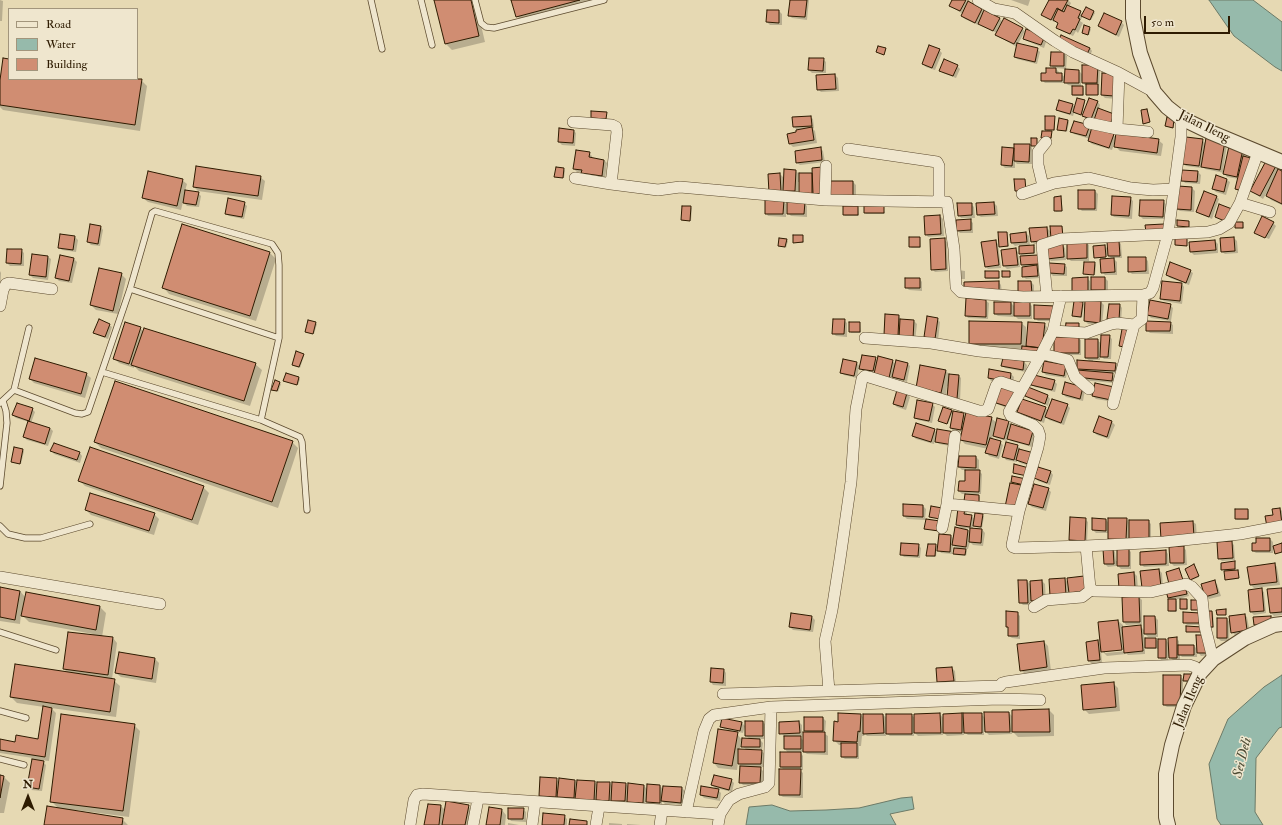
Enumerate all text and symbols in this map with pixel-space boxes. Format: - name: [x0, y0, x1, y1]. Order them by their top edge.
- legend: [8, 8, 138, 80]
- scale bar: [1146, 8, 1232, 34]
- text: 50 m: [1151, 15, 1174, 30]
- text: Road: [46, 17, 71, 32]
- text: Water: [46, 37, 75, 52]
- text: Building: [46, 57, 87, 72]
- street label: Jalan Ileng: [1176, 108, 1232, 146]
- street label: Jalan Ileng: [1171, 673, 1207, 731]
- water label: Sei Deli: [1230, 736, 1256, 780]
- north arrow: [8, 777, 48, 817]
- text: N: [23, 778, 33, 791]

